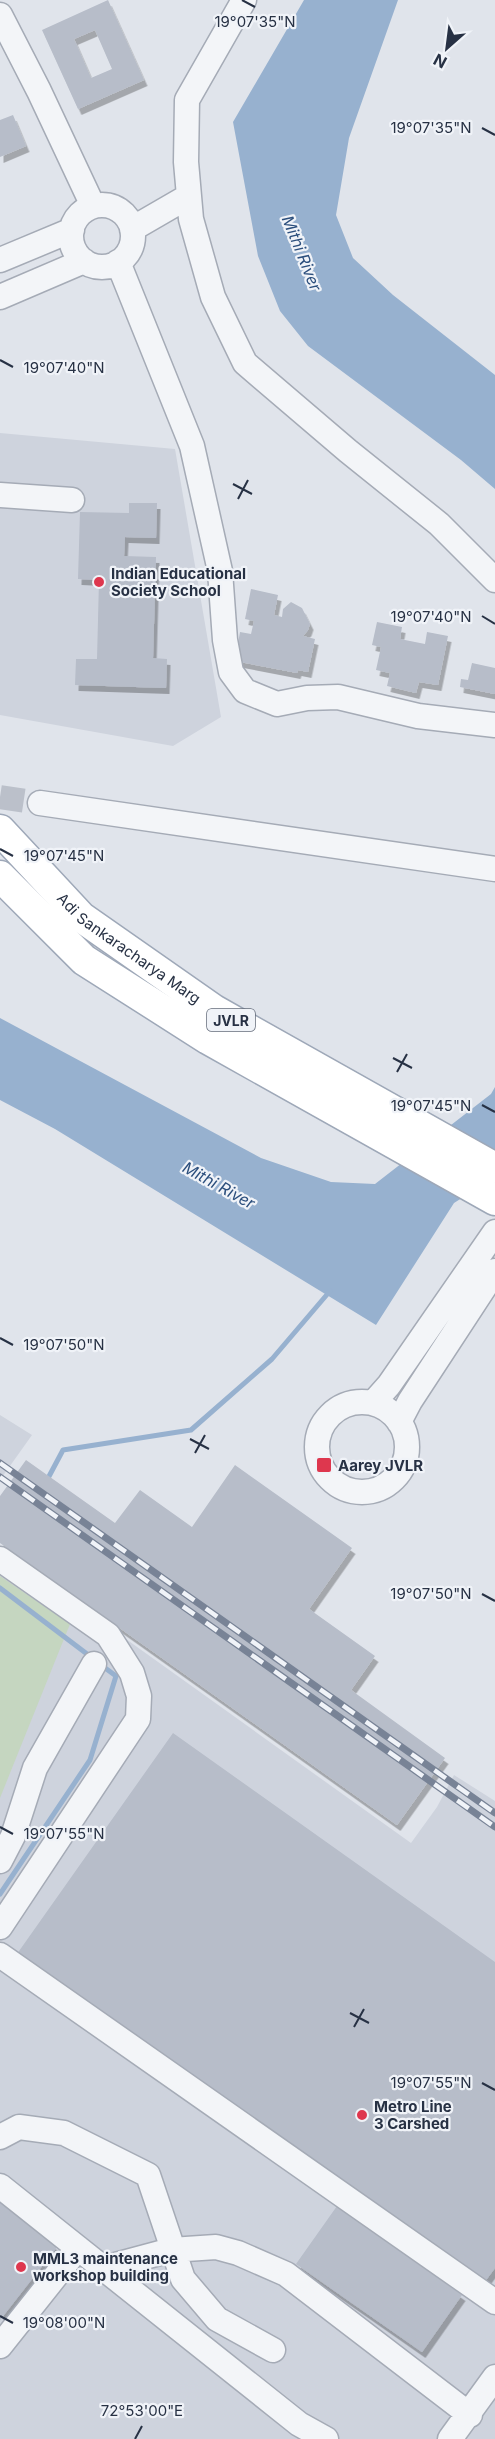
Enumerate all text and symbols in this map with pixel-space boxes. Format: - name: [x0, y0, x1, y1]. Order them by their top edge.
- text: 19°07'35"N: [214, 12, 296, 31]
- north arrow: [417, 18, 477, 78]
- text: N: [430, 50, 450, 73]
- text: 19°07'35"N: [390, 118, 472, 137]
- water label: Mithi River: [278, 212, 327, 295]
- text: 19°07'40"N: [24, 358, 104, 377]
- place label: Indian Educational Society School: [111, 564, 246, 600]
- marker: Indian Educational Society School: [92, 575, 106, 589]
- text: 19°07'40"N: [391, 607, 471, 626]
- text: 19°07'45"N: [24, 846, 104, 865]
- street label: Adi Sankaracharya Marg: [54, 888, 205, 1008]
- road number: JVLR: [207, 1009, 255, 1031]
- text: 19°07'45"N: [391, 1096, 471, 1115]
- water label: Mithi River: [179, 1157, 259, 1213]
- text: 19°07'50"N: [23, 1335, 105, 1354]
- marker: Aarey JVLR: [315, 1456, 333, 1474]
- place label: Aarey JVLR: [338, 1456, 423, 1475]
- text: 19°07'50"N: [390, 1584, 472, 1603]
- text: 19°07'55"N: [24, 1824, 104, 1843]
- text: 19°07'55"N: [391, 2073, 471, 2092]
- place label: Metro Line 3 Carshed: [374, 2097, 452, 2133]
- marker: Metro Line 3 Carshed: [355, 2108, 369, 2122]
- place label: MML3 maintenance workshop building: [33, 2249, 178, 2285]
- marker: MML3 maintenance workshop building: [14, 2260, 28, 2274]
- text: 19°08'00"N: [23, 2313, 105, 2332]
- text: 72°53'00"E: [101, 2401, 183, 2420]

